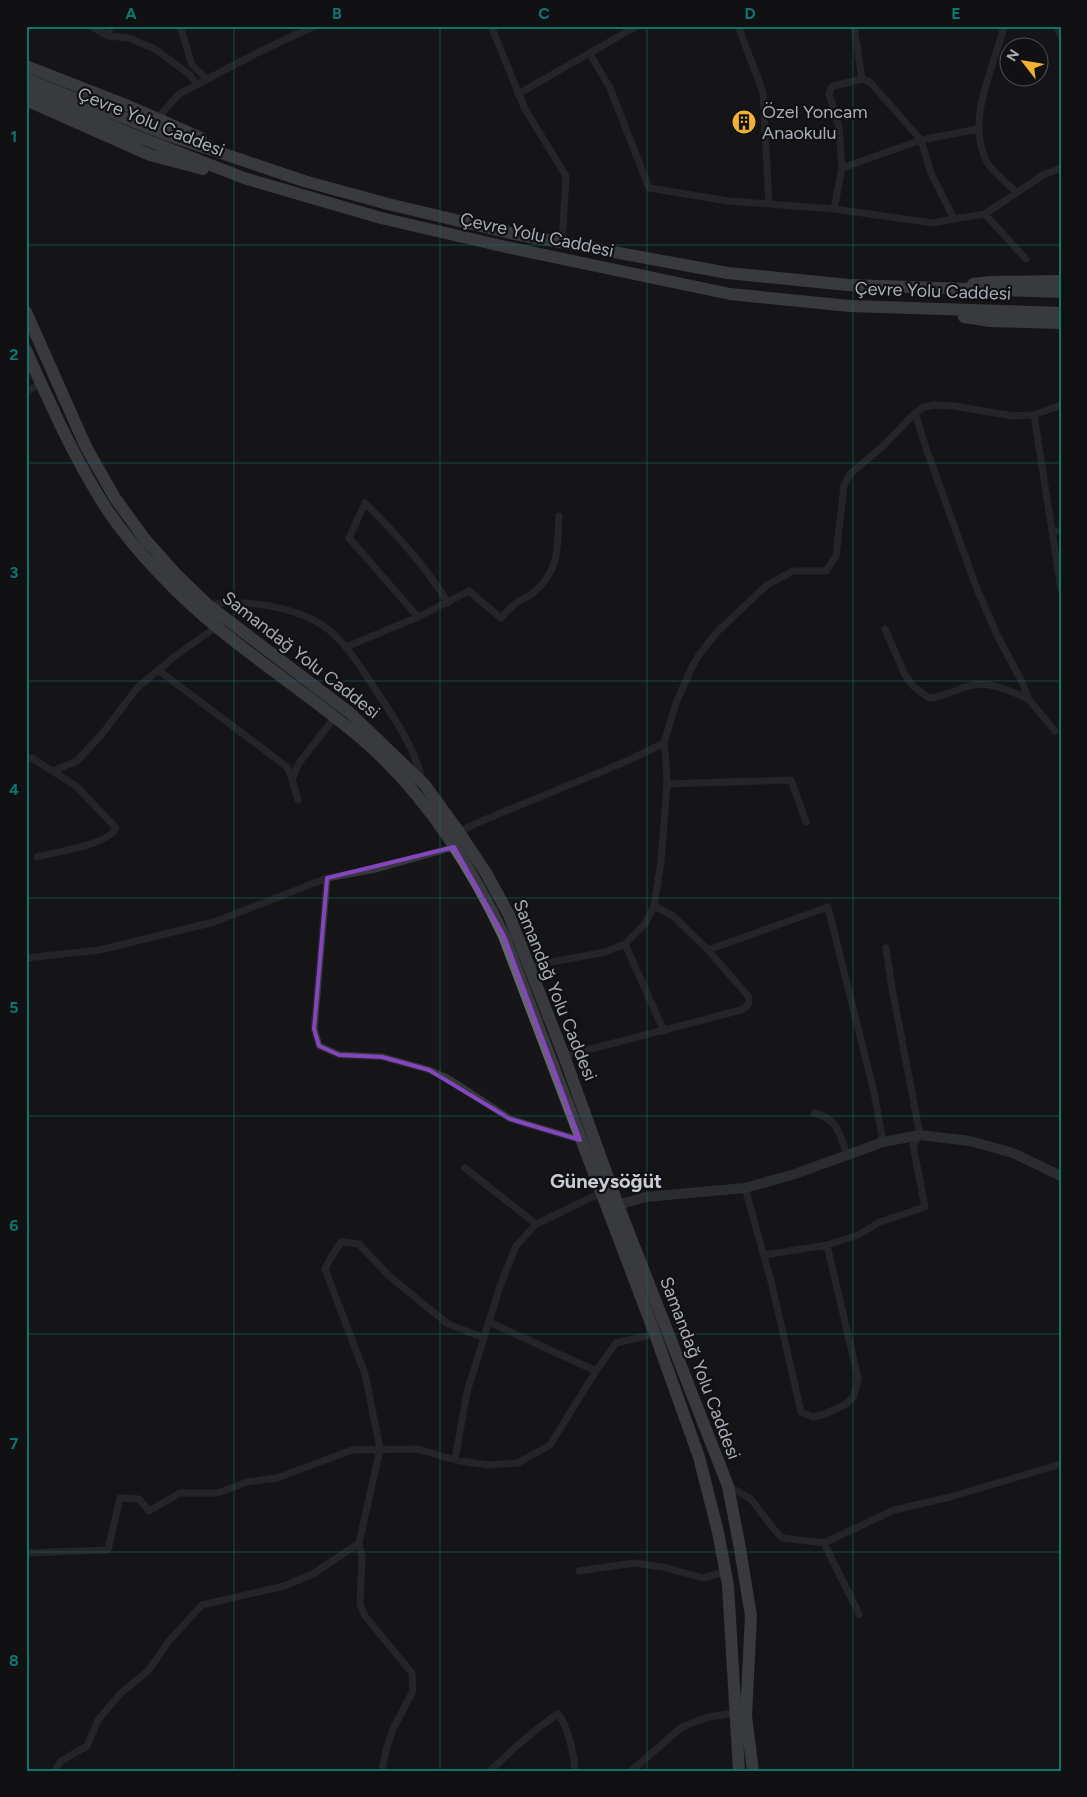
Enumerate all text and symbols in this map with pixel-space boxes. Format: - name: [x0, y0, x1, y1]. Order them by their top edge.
- text: A: [125, 4, 137, 23]
- text: B: [332, 4, 342, 23]
- text: C: [538, 4, 550, 23]
- text: D: [744, 4, 756, 23]
- text: E: [951, 4, 961, 23]
- north arrow: [1000, 38, 1050, 88]
- text: N: [1003, 47, 1023, 65]
- street label: Çevre Yolu Caddesi: [74, 82, 228, 162]
- place label: Özel Yoncam Anaokulu: [762, 101, 868, 144]
- building icon: Özel Yoncam Anaokulu: [731, 109, 757, 135]
- text: 1: [11, 127, 17, 146]
- street label: Çevre Yolu Caddesi: [458, 208, 616, 262]
- street label: Çevre Yolu Caddesi: [854, 277, 1012, 305]
- text: 2: [9, 345, 19, 364]
- text: 3: [10, 563, 19, 582]
- street label: Samandağ Yolu Caddesi: [218, 587, 384, 723]
- text: 4: [9, 780, 19, 799]
- street label: Samandağ Yolu Caddesi: [508, 896, 602, 1084]
- text: 5: [9, 998, 19, 1017]
- district label: Güneysöğüt: [550, 1169, 662, 1193]
- text: 6: [9, 1216, 19, 1235]
- street label: Samandağ Yolu Caddesi: [655, 1274, 745, 1462]
- text: 7: [10, 1434, 19, 1453]
- text: 8: [9, 1651, 19, 1670]

